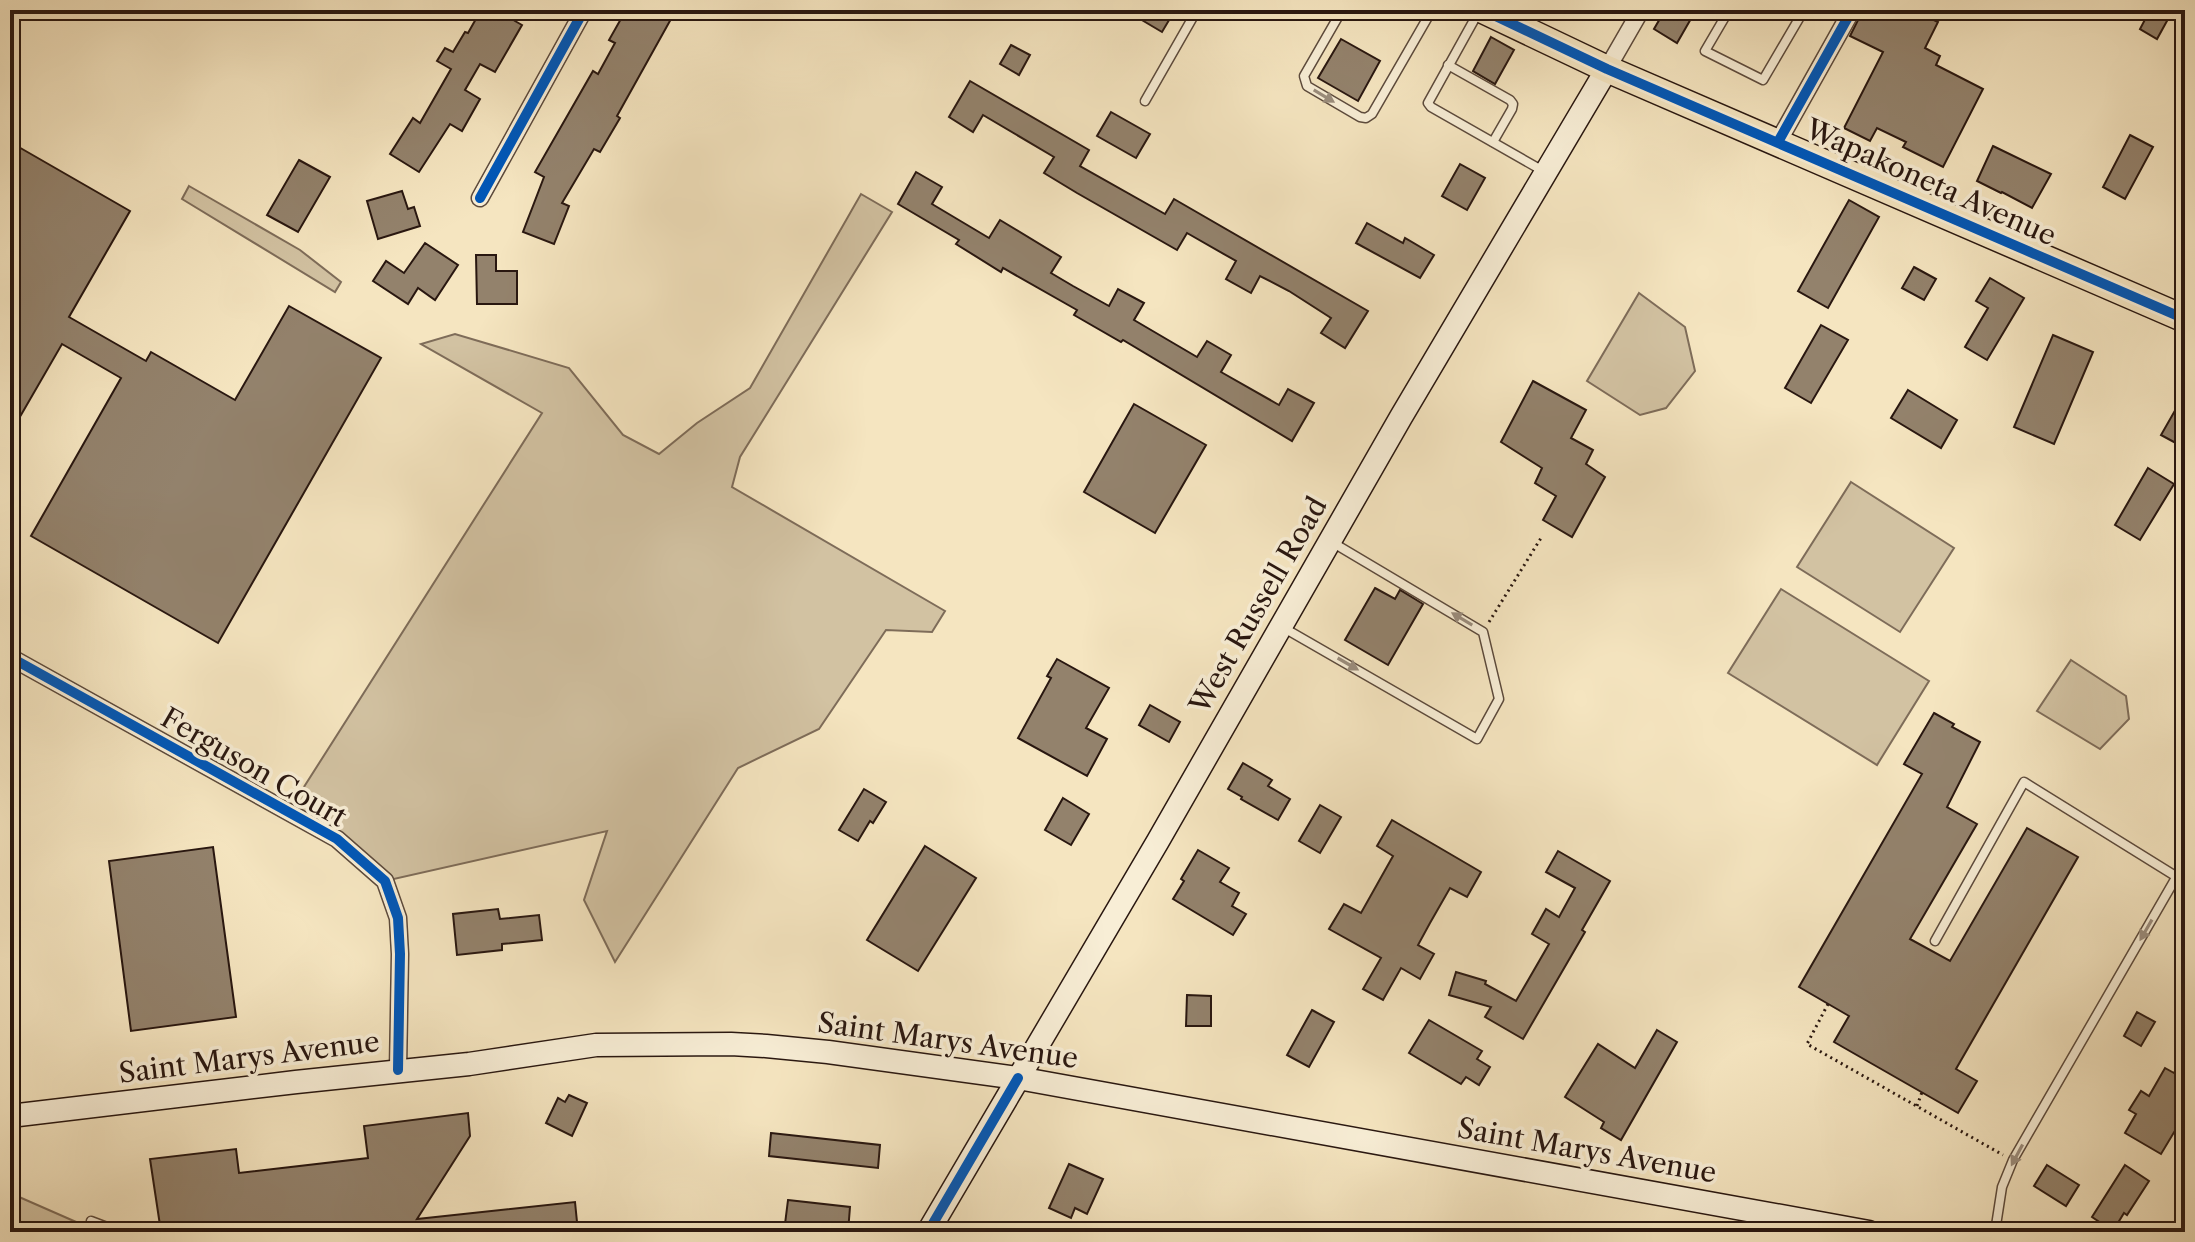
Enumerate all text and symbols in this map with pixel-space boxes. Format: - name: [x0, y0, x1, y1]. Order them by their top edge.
- one-way arrow: [1313, 89, 1335, 103]
- street label: Wapakoneta Avenue: [1800, 111, 2062, 253]
- street label: West Russell Road: [1182, 491, 1334, 720]
- one-way arrow: [1451, 612, 1473, 626]
- one-way arrow: [1337, 657, 1359, 671]
- street label: Ferguson Court: [155, 700, 353, 834]
- one-way arrow: [2139, 919, 2153, 941]
- street label: Saint Marys Avenue: [816, 1005, 1080, 1075]
- street label: Saint Marys Avenue: [117, 1024, 381, 1090]
- street label: Saint Marys Avenue: [1455, 1110, 1719, 1190]
- one-way arrow: [2010, 1144, 2023, 1167]

